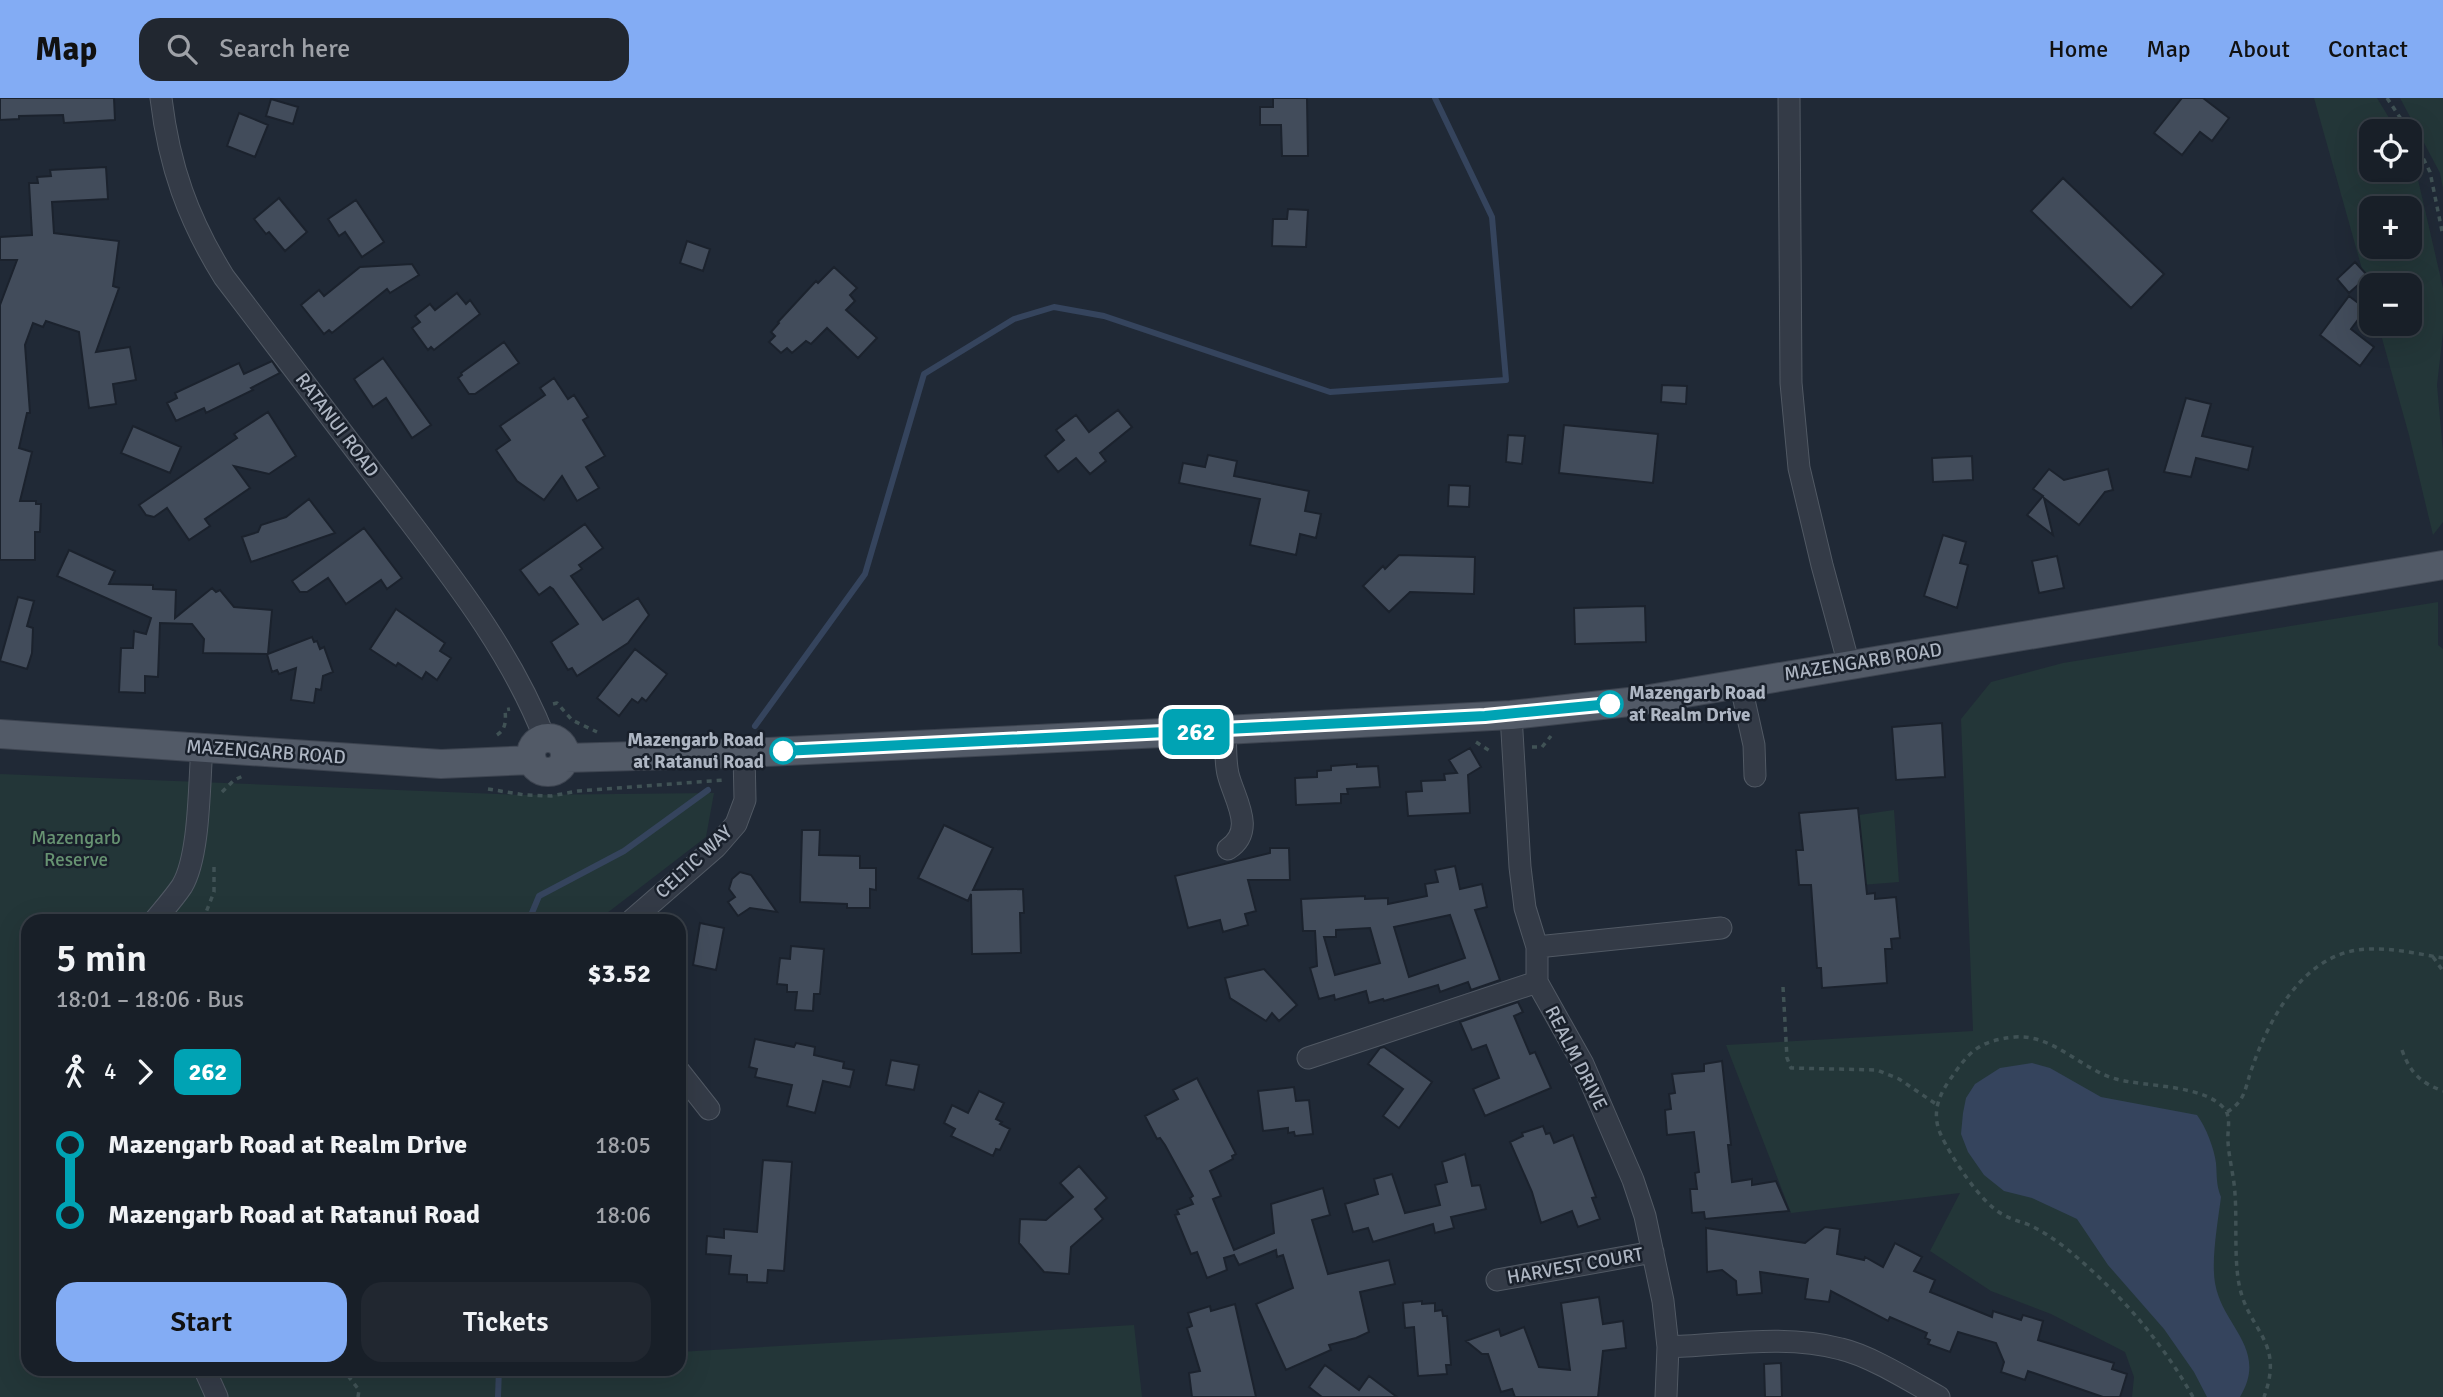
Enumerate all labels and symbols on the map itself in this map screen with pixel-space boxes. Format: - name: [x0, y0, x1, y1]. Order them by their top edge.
- street label: RATANUI ROAD: [290, 368, 384, 482]
- street label: MAZENGARB ROAD: [1782, 638, 1944, 686]
- place label: Mazengarb Road at Realm Drive: [1629, 681, 1766, 727]
- marker: Mazengarb Road at Realm Drive: [1597, 691, 1623, 717]
- line badge: 262: [1156, 709, 1236, 755]
- place label: Mazengarb Road at Ratanui Road: [627, 728, 764, 774]
- street label: MAZENGARB ROAD: [186, 734, 346, 770]
- marker: Mazengarb Road at Ratanui Road: [770, 738, 796, 764]
- street label: CELTIC WAY: [651, 820, 738, 904]
- park label: Mazengarb Reserve: [31, 826, 121, 872]
- street label: REALM DRIVE: [1539, 1002, 1613, 1114]
- street label: HARVEST COURT: [1505, 1242, 1646, 1290]

